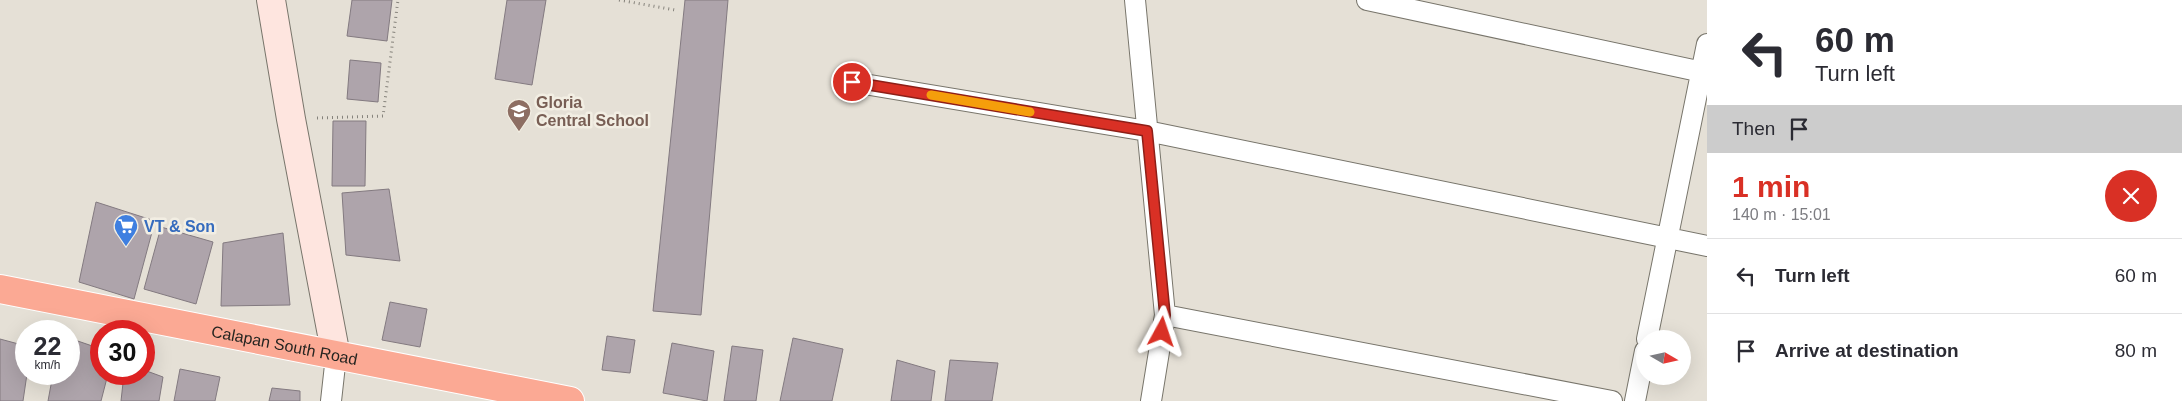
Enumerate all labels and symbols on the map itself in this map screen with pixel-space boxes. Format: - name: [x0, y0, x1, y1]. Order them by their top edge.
- pin: [831, 61, 873, 103]
- place label: Gloria Central School: [536, 94, 649, 129]
- school or university icon: Gloria Central School: [506, 98, 532, 132]
- supermarket icon: VT & Son: [113, 213, 139, 247]
- place label: VT & Son: [144, 218, 215, 235]
- position arrow: [1135, 305, 1187, 357]
- speed limit sign: 30: [90, 320, 155, 385]
- street label: Calapan South Road: [210, 323, 359, 368]
- north arrow: [1636, 330, 1691, 385]

